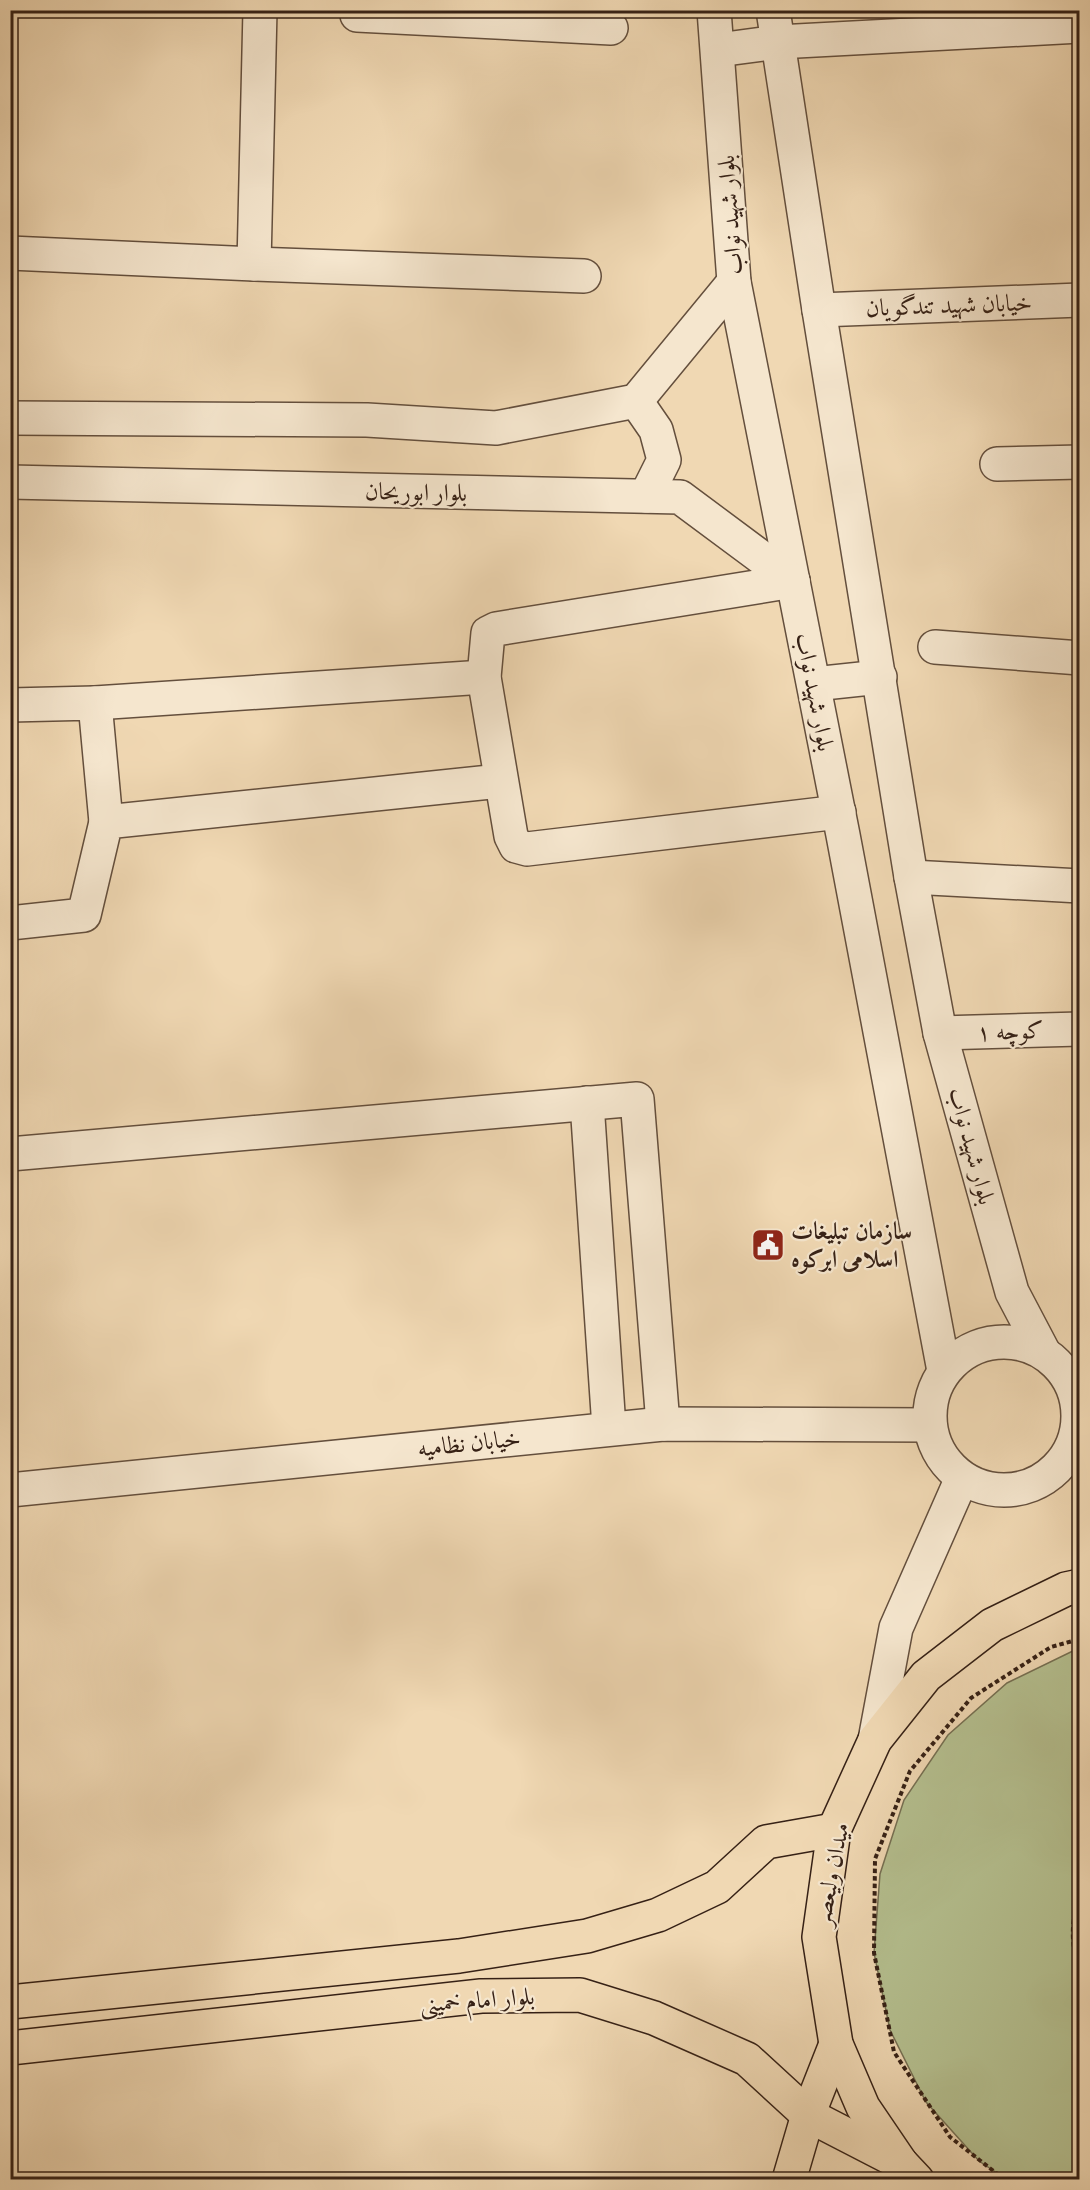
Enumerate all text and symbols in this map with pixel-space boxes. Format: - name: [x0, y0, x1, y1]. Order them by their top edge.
- street label: بلوار شهید نواب: [711, 154, 753, 276]
- street label: خیابان شهید تندگویان: [865, 287, 1033, 327]
- street label: بلوار ابوریحان: [364, 476, 467, 512]
- street label: بلوار شهید نواب: [785, 630, 841, 755]
- street label: کوچه ۱: [976, 1015, 1044, 1051]
- street label: بلوار شهید نواب: [938, 1084, 1002, 1209]
- place label: سازمان تبلیغات اسلامی ابرکوه: [791, 1216, 912, 1278]
- public building icon: سازمان تبلیغات اسلامی ابرکوه: [750, 1227, 786, 1263]
- street label: خیابان نظامیه: [416, 1423, 522, 1467]
- street label: میدان ولیعصر: [806, 1820, 860, 1932]
- street label: بلوار امام خمینی: [419, 1981, 536, 2025]

